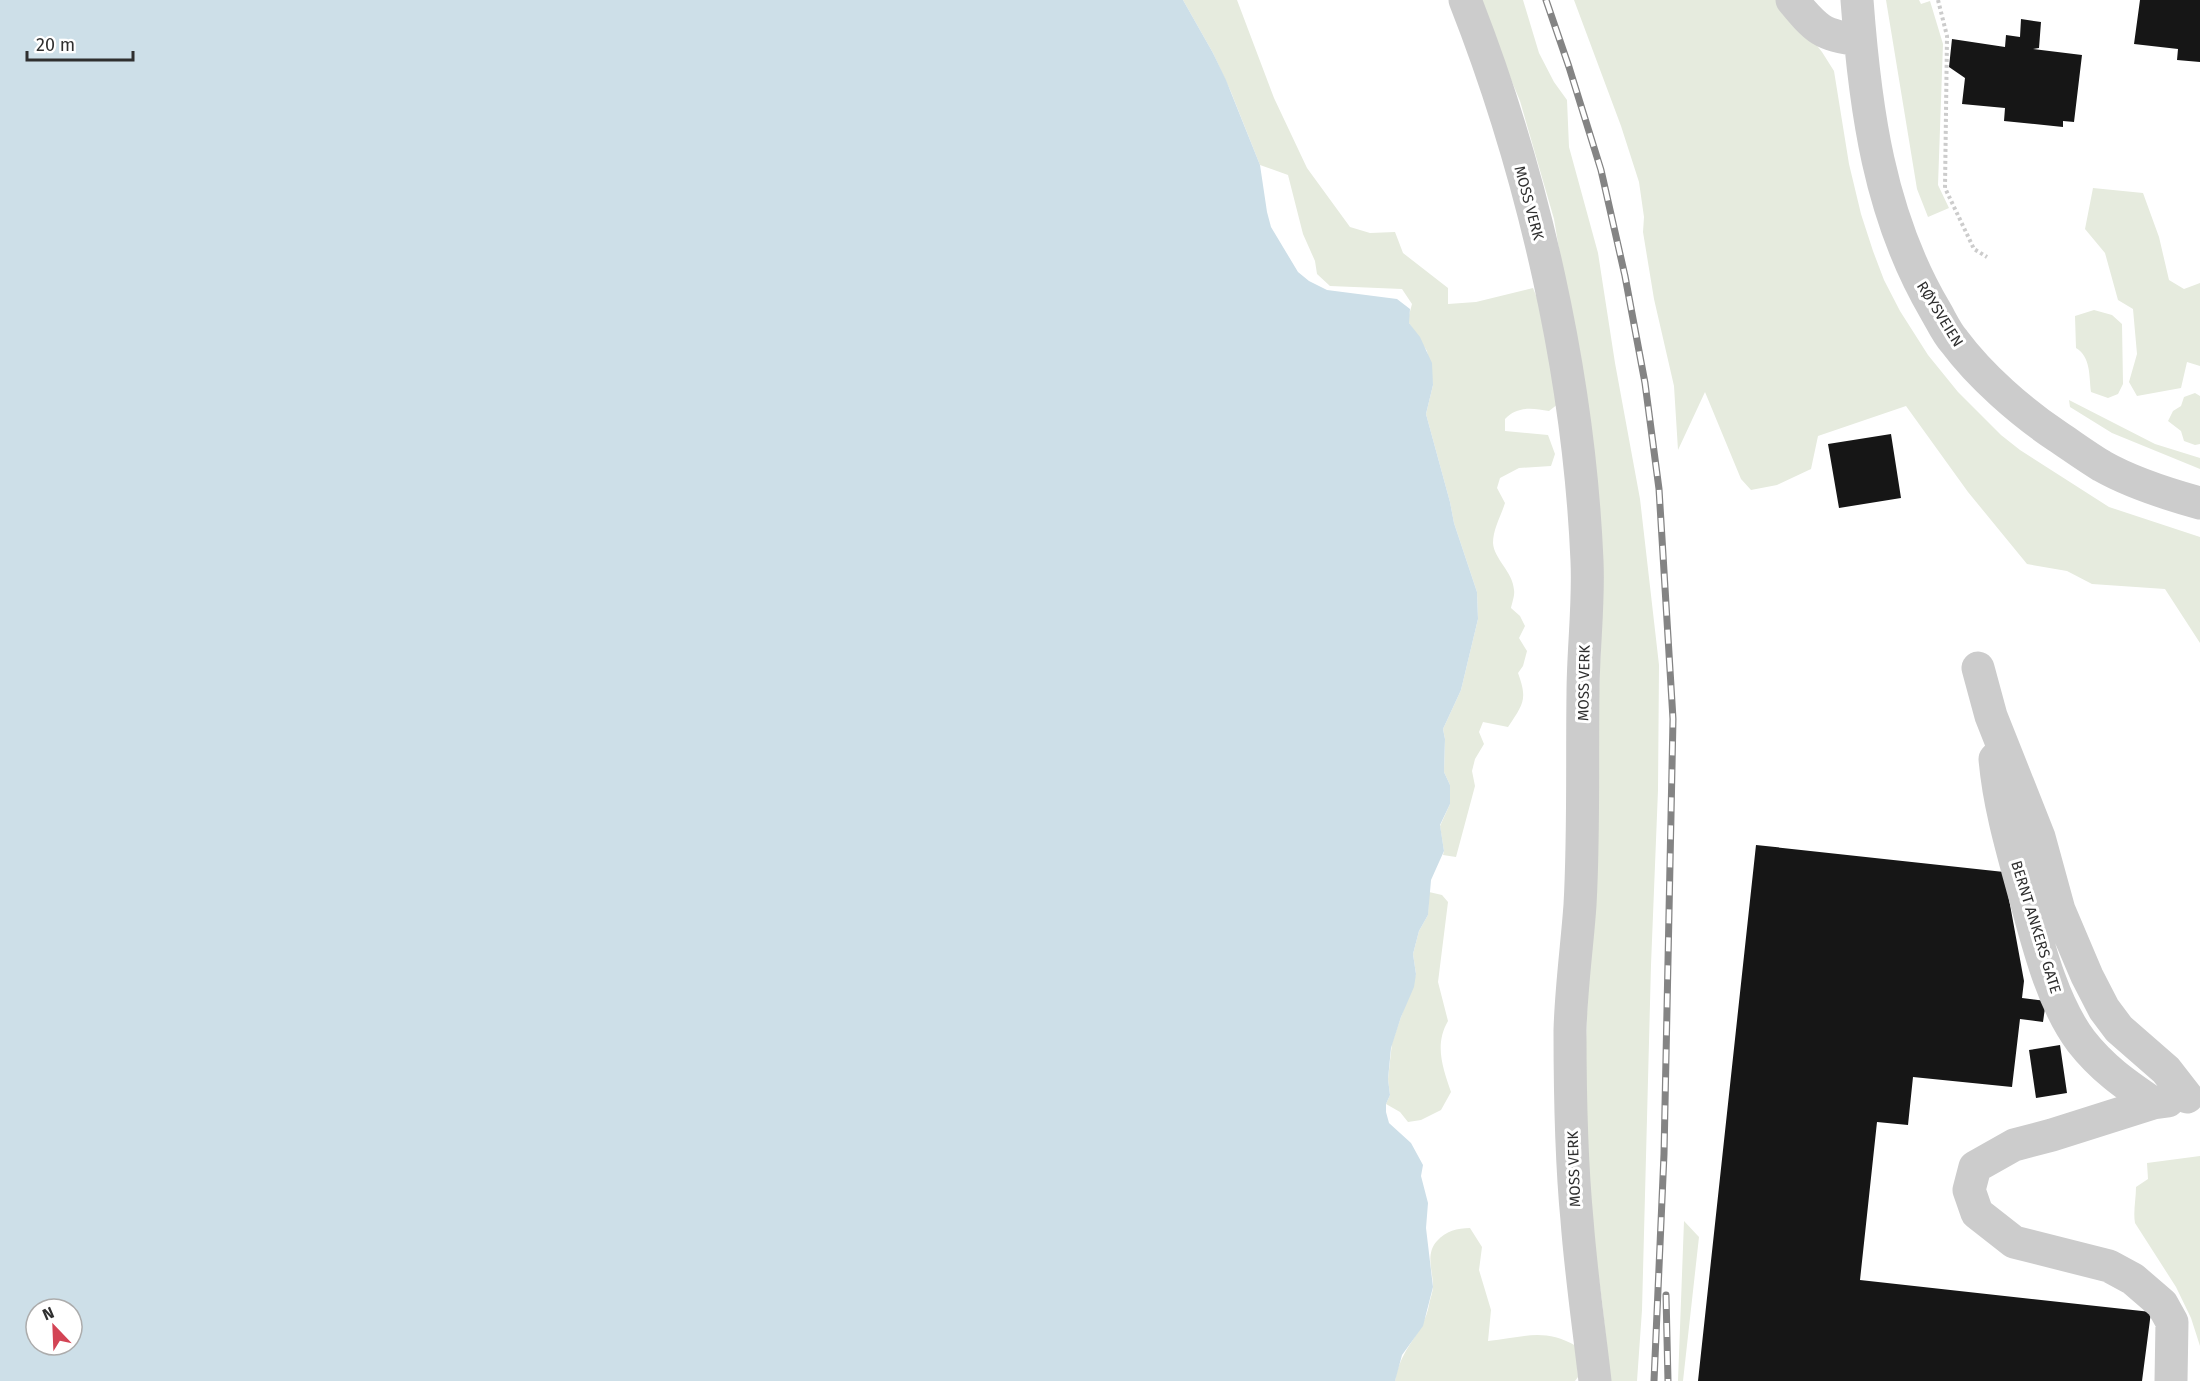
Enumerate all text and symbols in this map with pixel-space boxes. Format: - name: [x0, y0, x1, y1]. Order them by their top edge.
- scale bar: [27, 24, 134, 62]
- text: 20 m: [36, 34, 75, 56]
- street label: MOSS VERK: [1510, 164, 1548, 242]
- street label: RØYSVEIEN: [1913, 278, 1967, 350]
- street label: MOSS VERK: [1574, 645, 1594, 721]
- street label: BERNT ANKERS GATE: [2007, 858, 2065, 996]
- street label: MOSS VERK: [1564, 1130, 1584, 1207]
- north arrow: [24, 1297, 84, 1357]
- text: N: [40, 1303, 57, 1324]

